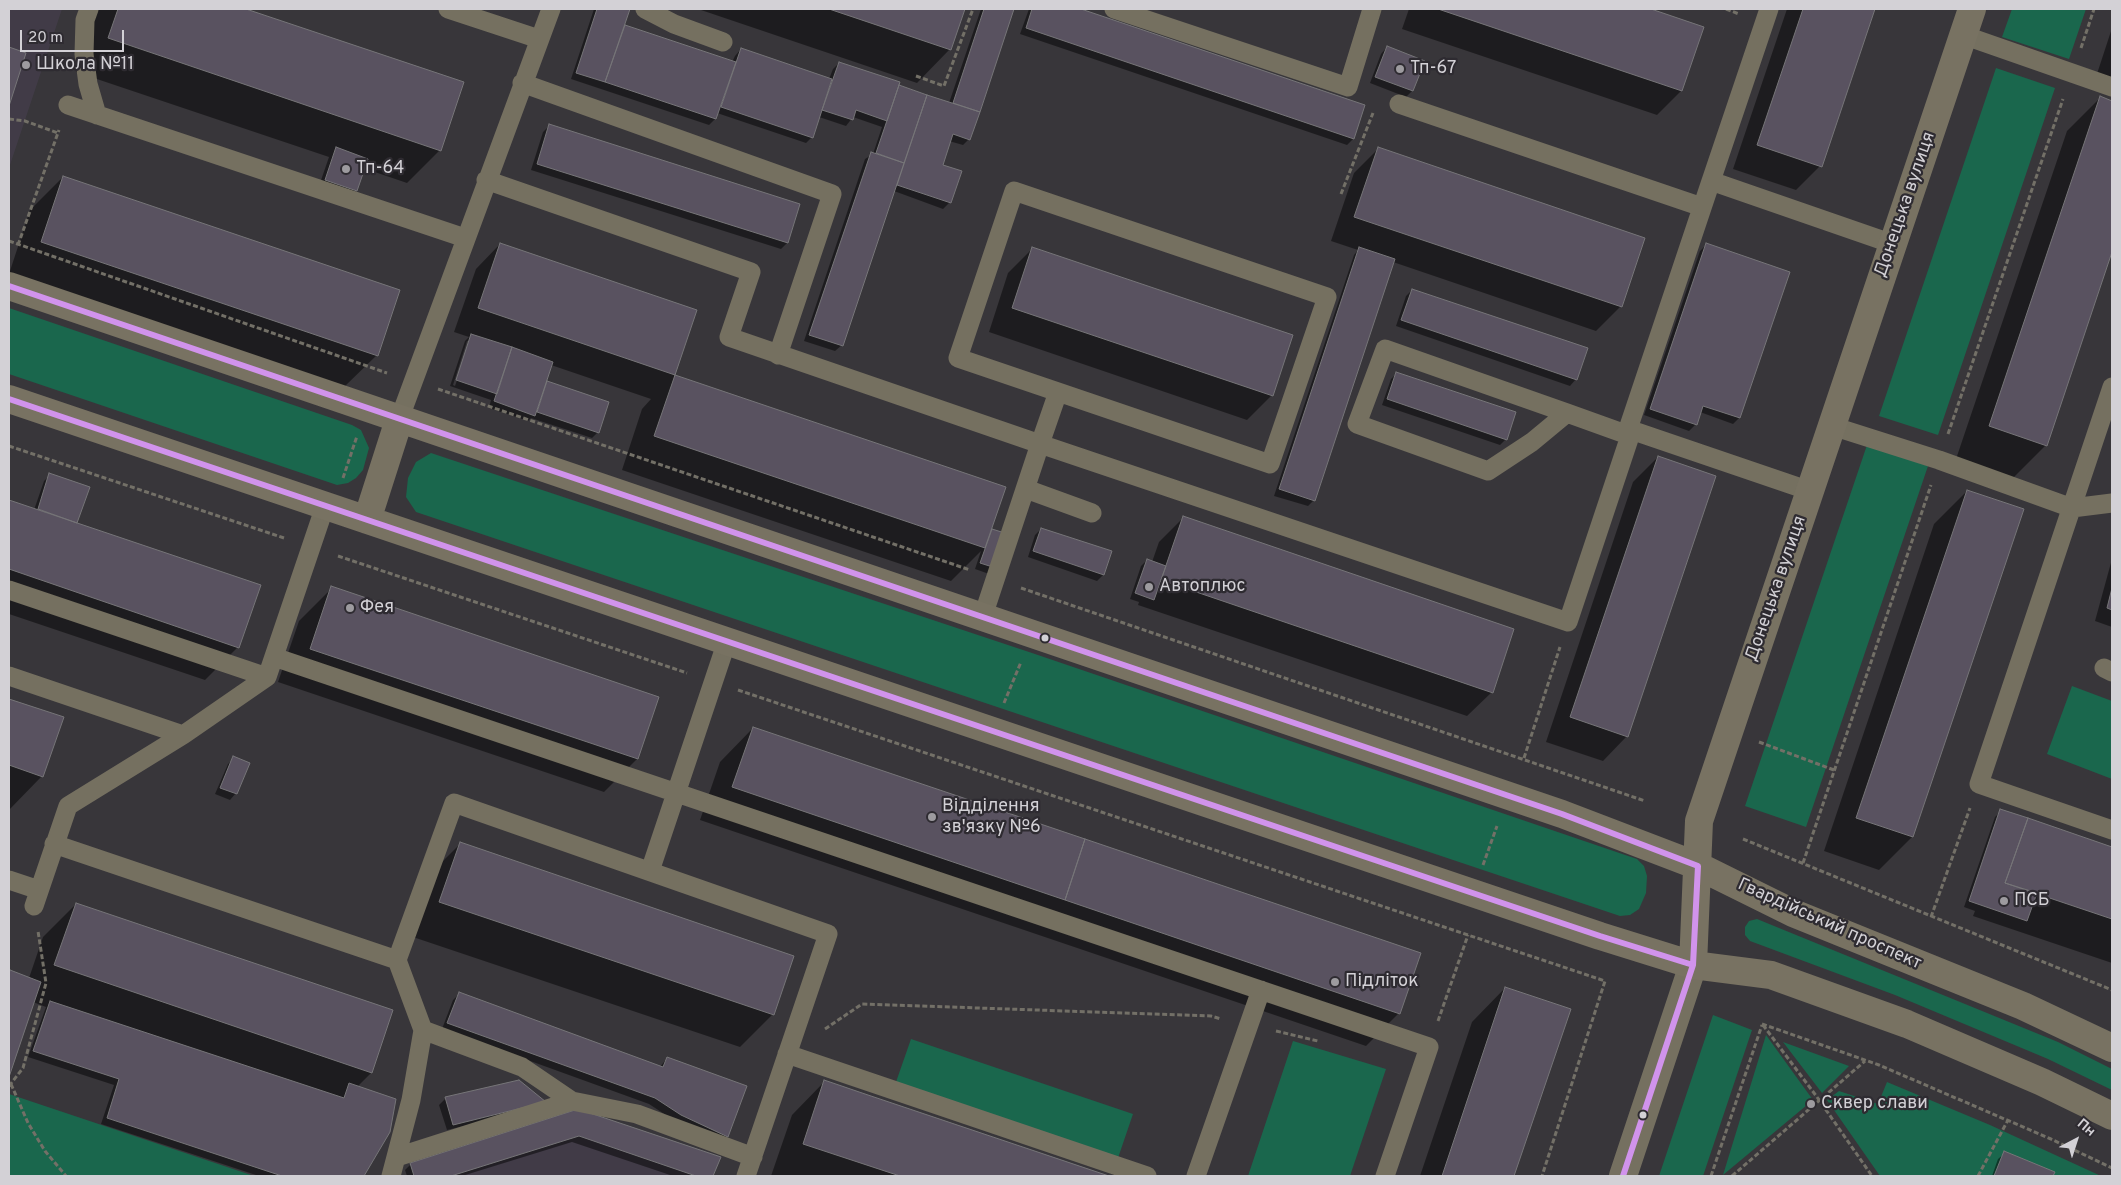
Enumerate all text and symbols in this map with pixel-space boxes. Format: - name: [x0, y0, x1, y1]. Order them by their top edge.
- scale bar: [22, 20, 126, 52]
- text: 20 m: [28, 29, 63, 48]
- place label: Школа №11: [36, 54, 134, 76]
- place label: Тп-67: [1410, 58, 1456, 80]
- marker: Школа №11: [20, 59, 32, 71]
- marker: Тп-67: [1394, 63, 1406, 75]
- street label: Донецька вулиця: [1871, 129, 1941, 281]
- place label: Тп-64: [356, 158, 405, 180]
- marker: Тп-64: [340, 163, 352, 175]
- street label: Донецька вулиця: [1742, 513, 1812, 665]
- place label: Автоплюс: [1159, 576, 1246, 598]
- marker: Автоплюс: [1143, 581, 1155, 593]
- place label: Фея: [360, 597, 394, 619]
- marker: Фея: [344, 602, 356, 614]
- unlabelled marker: [1040, 633, 1050, 643]
- place label: Відділення зв'язку №6: [942, 796, 1041, 839]
- marker: Відділення зв'язку №6: [926, 811, 938, 823]
- street label: Гвардійський проспект: [1734, 875, 1924, 975]
- place label: ПСБ: [2014, 890, 2050, 912]
- marker: ПСБ: [1998, 895, 2010, 907]
- place label: Підліток: [1345, 971, 1419, 993]
- marker: Підліток: [1329, 976, 1341, 988]
- place label: Сквер слави: [1821, 1093, 1928, 1115]
- marker: Сквер слави: [1805, 1098, 1817, 1110]
- unlabelled marker: [1638, 1110, 1648, 1120]
- north arrow: [2051, 1115, 2101, 1165]
- text: Пн: [2073, 1116, 2099, 1141]

